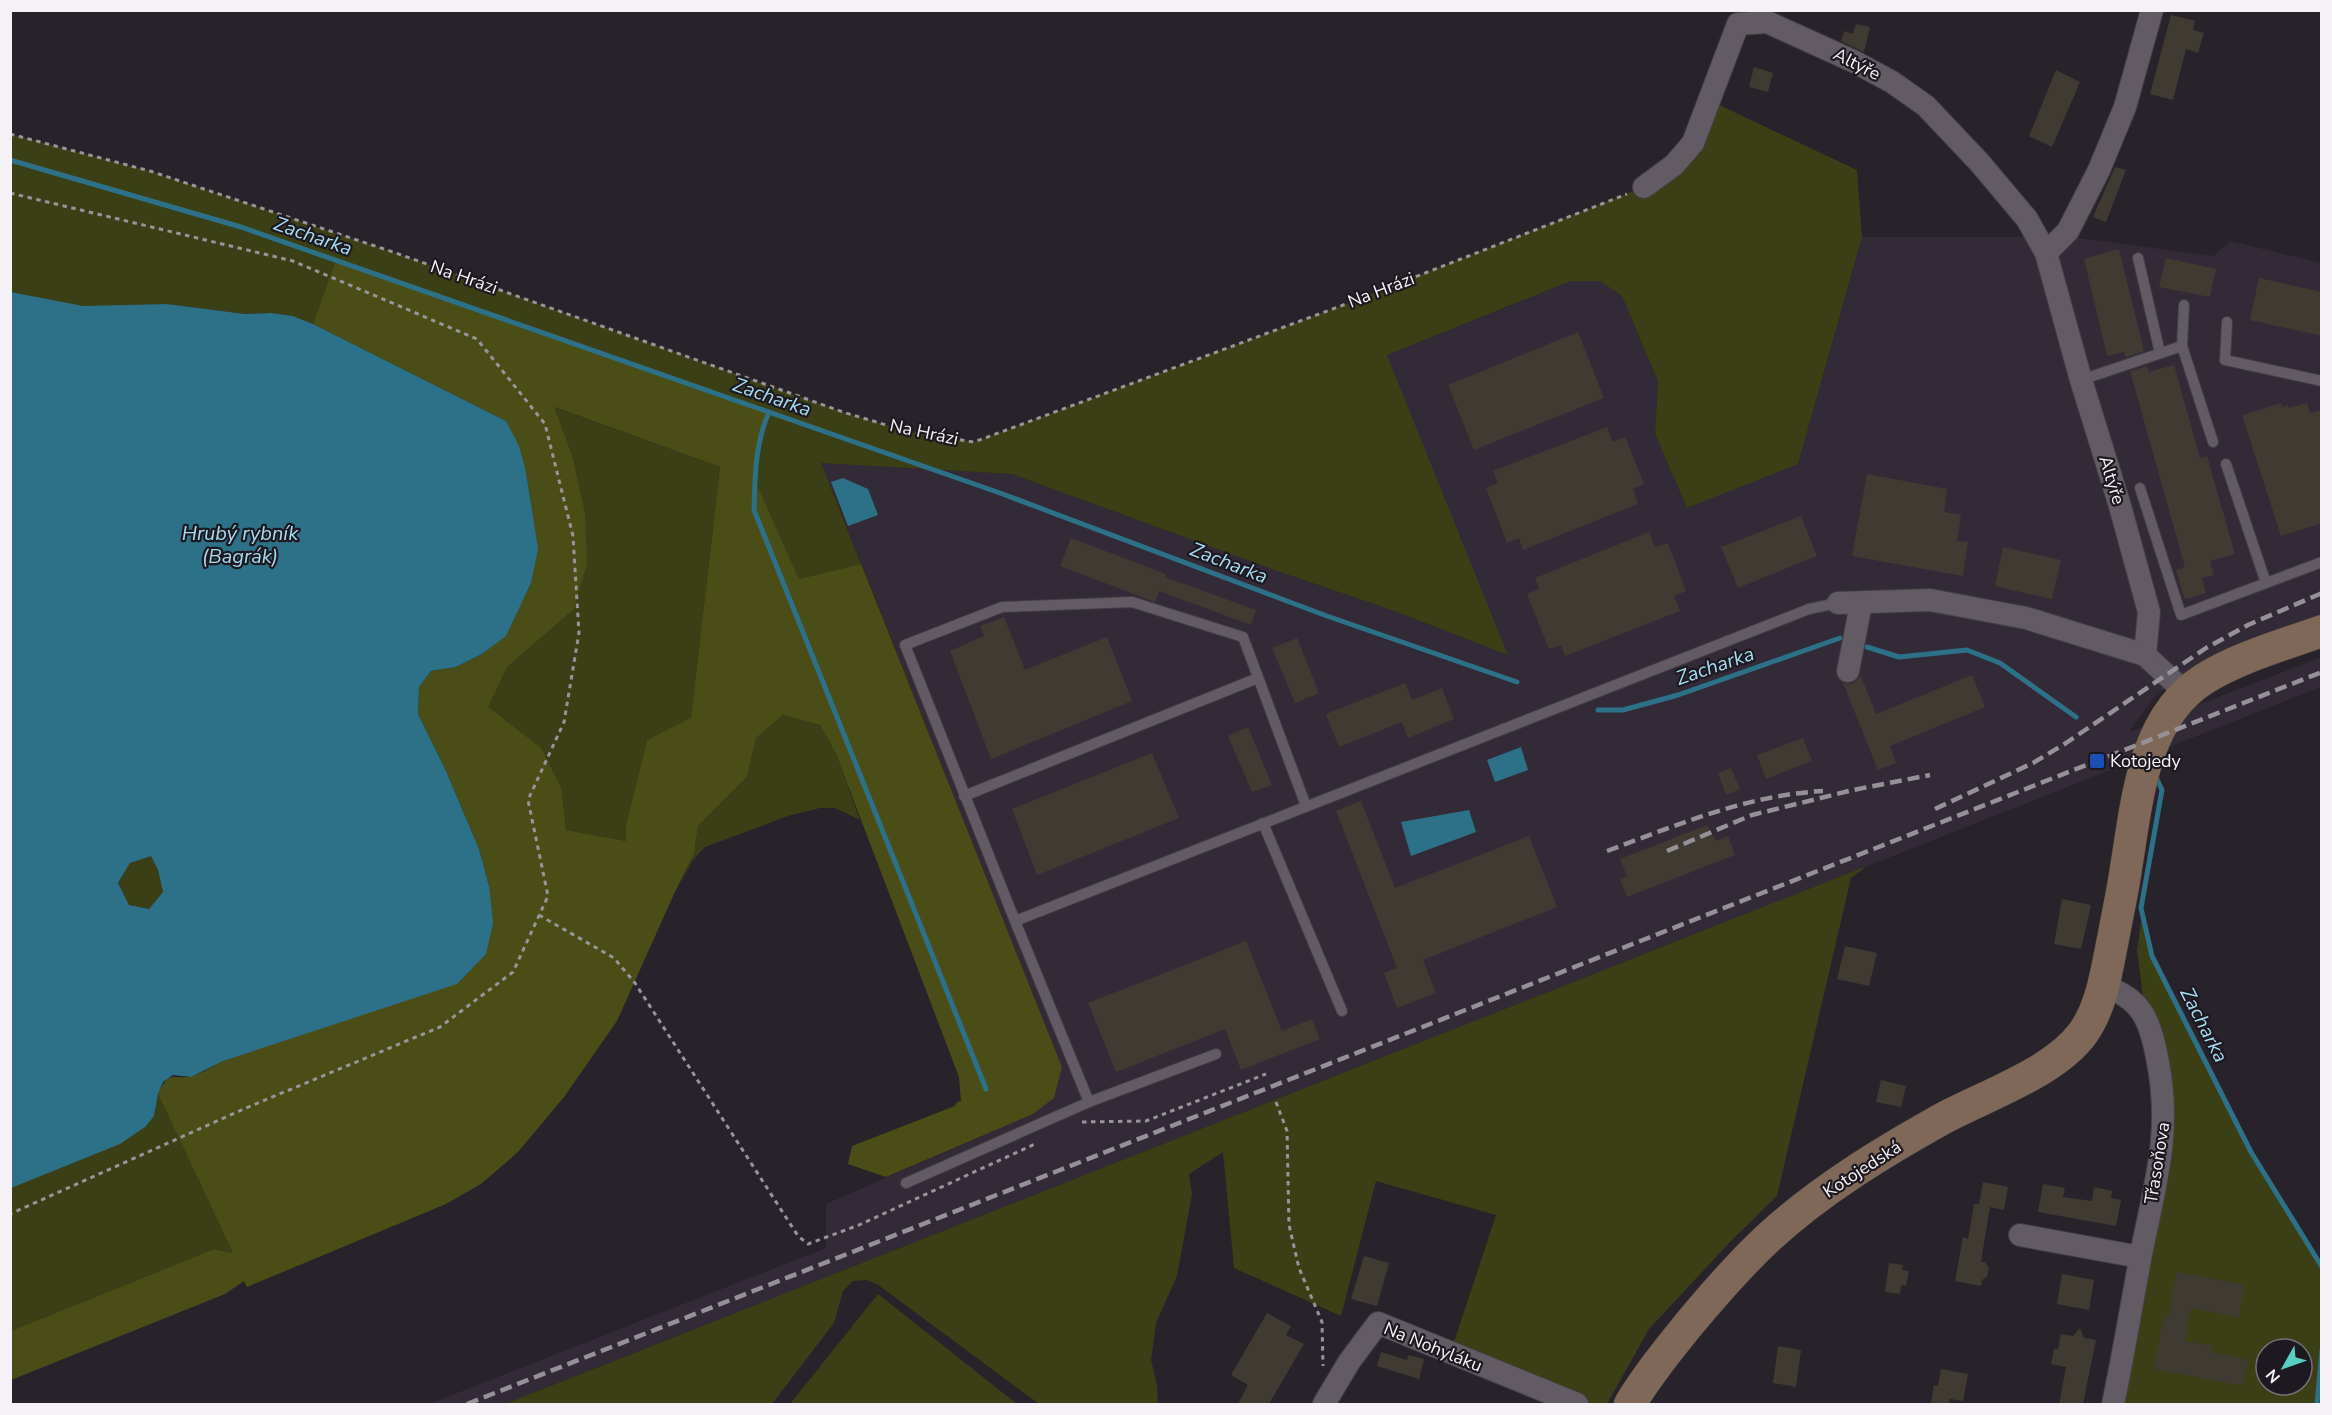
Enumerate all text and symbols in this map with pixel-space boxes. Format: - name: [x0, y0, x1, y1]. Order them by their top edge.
- street label: Altýře: [1829, 42, 1885, 86]
- water label: Zacharka: [270, 210, 356, 262]
- street label: Na Hrázi: [427, 254, 501, 300]
- street label: Na Hrázi: [1344, 266, 1418, 314]
- water label: Zacharka: [729, 371, 815, 423]
- street label: Na Hrázi: [887, 413, 961, 451]
- street label: Altýře: [2093, 453, 2131, 507]
- water label: Hrubý rybník (Bagrák): [182, 520, 299, 570]
- water label: Zacharka: [1186, 536, 1272, 590]
- water label: Zacharka: [1672, 640, 1758, 692]
- place label: Kotojedy: [2110, 749, 2181, 773]
- marker: Kotojedy: [2088, 752, 2106, 770]
- water label: Zacharka: [2174, 983, 2234, 1067]
- street label: Třasoňova: [2139, 1120, 2175, 1206]
- street label: Kotojedská: [1818, 1135, 1906, 1203]
- street label: Na Nohyláku: [1380, 1316, 1486, 1378]
- north arrow: [2254, 1337, 2314, 1397]
- text: N: [2261, 1364, 2286, 1388]

